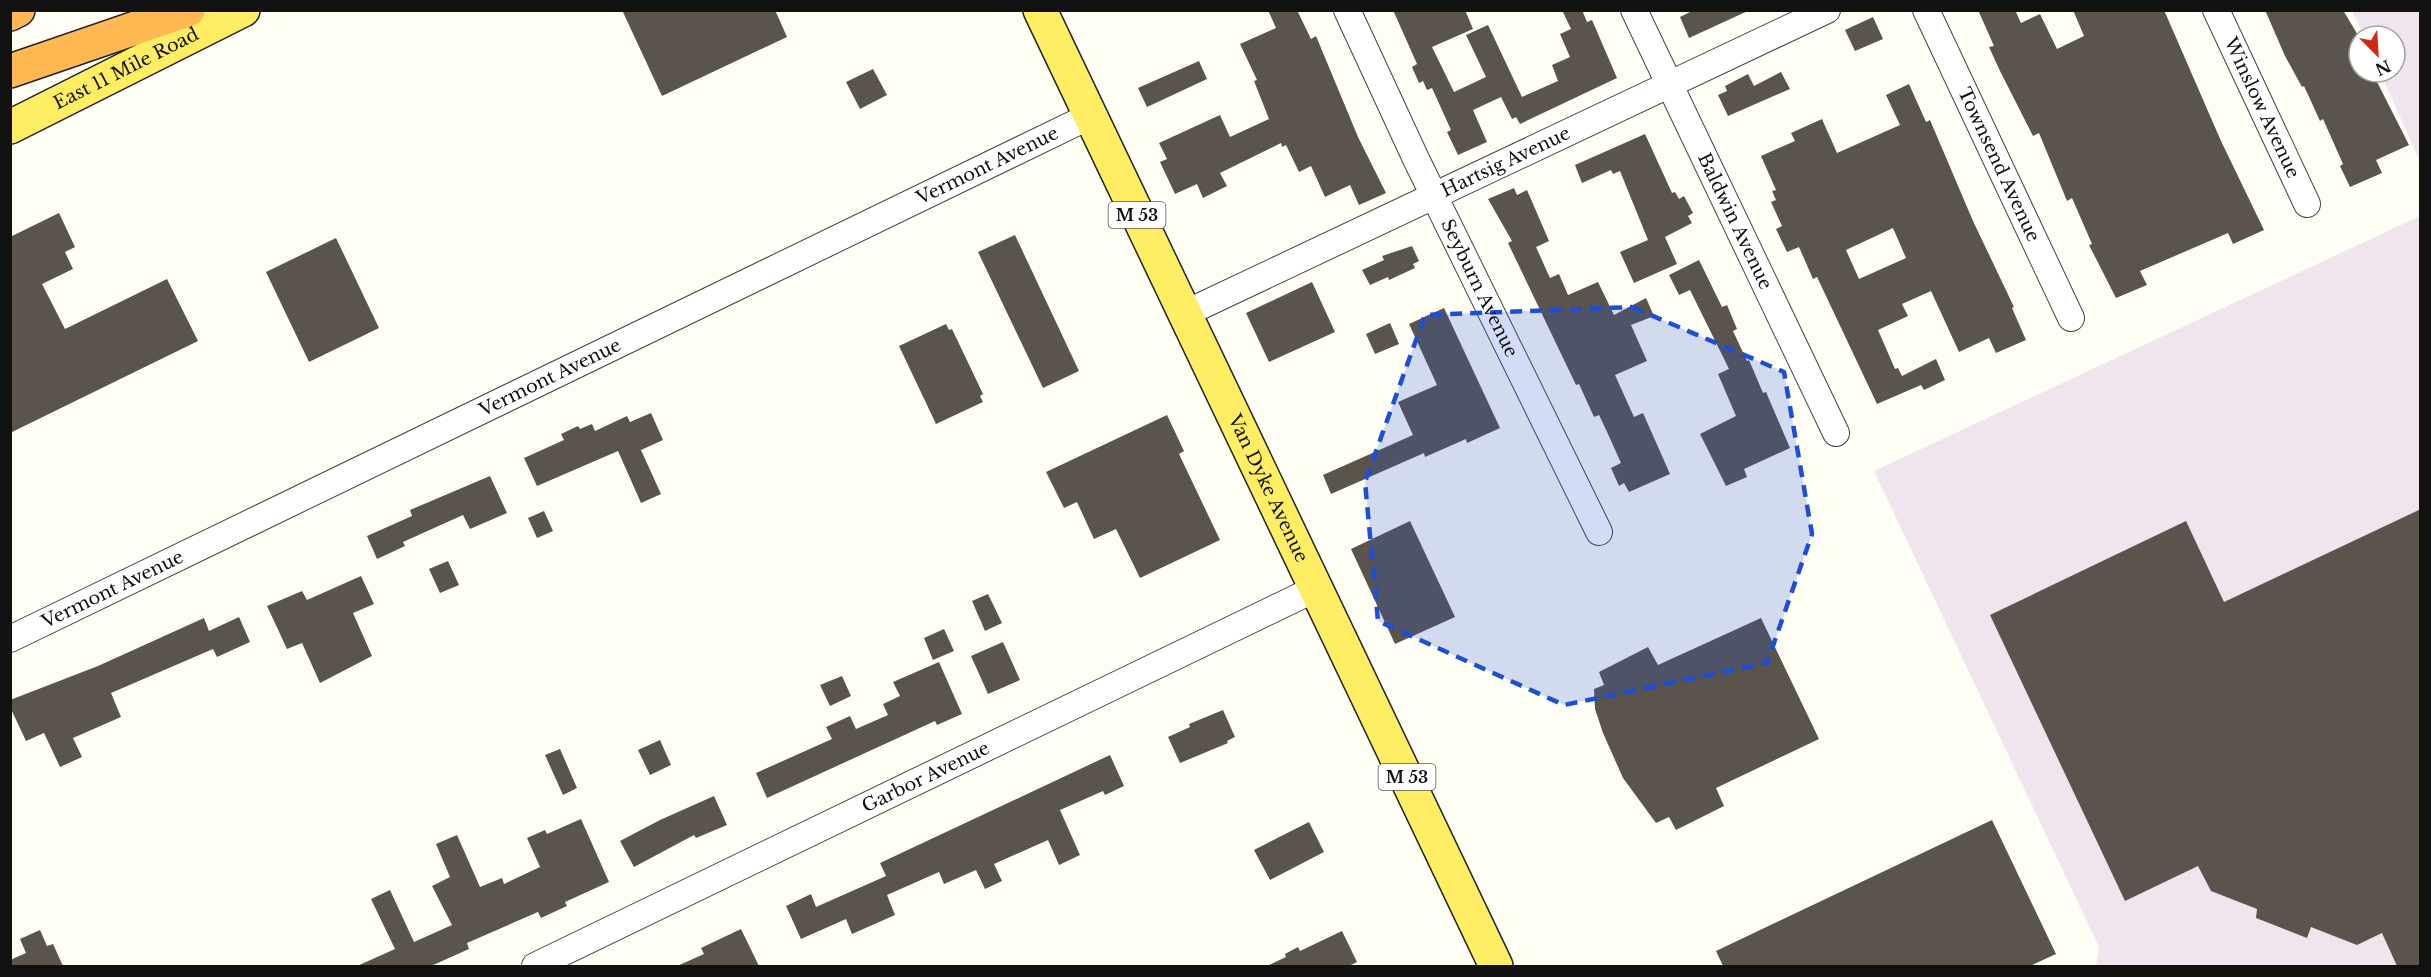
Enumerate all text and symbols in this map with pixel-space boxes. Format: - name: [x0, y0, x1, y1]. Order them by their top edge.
- street label: East 11 Mile Road: [50, 23, 202, 114]
- north arrow: [2347, 24, 2407, 84]
- street label: Winslow Avenue: [2219, 33, 2304, 182]
- text: N: [2372, 56, 2394, 80]
- street label: Townsend Avenue: [1953, 84, 2045, 245]
- street label: Vermont Avenue: [912, 122, 1062, 210]
- street label: Hartsig Avenue: [1438, 122, 1574, 202]
- street label: Baldwin Avenue: [1693, 149, 1777, 293]
- road number: M 53: [1108, 202, 1166, 228]
- street label: Seyburn Avenue: [1436, 215, 1522, 361]
- street label: Vermont Avenue: [475, 334, 625, 422]
- street label: Van Dyke Avenue: [1223, 410, 1313, 566]
- street label: Vermont Avenue: [37, 546, 187, 633]
- street label: Garbor Avenue: [858, 737, 993, 817]
- road number: M 53: [1378, 764, 1436, 790]

